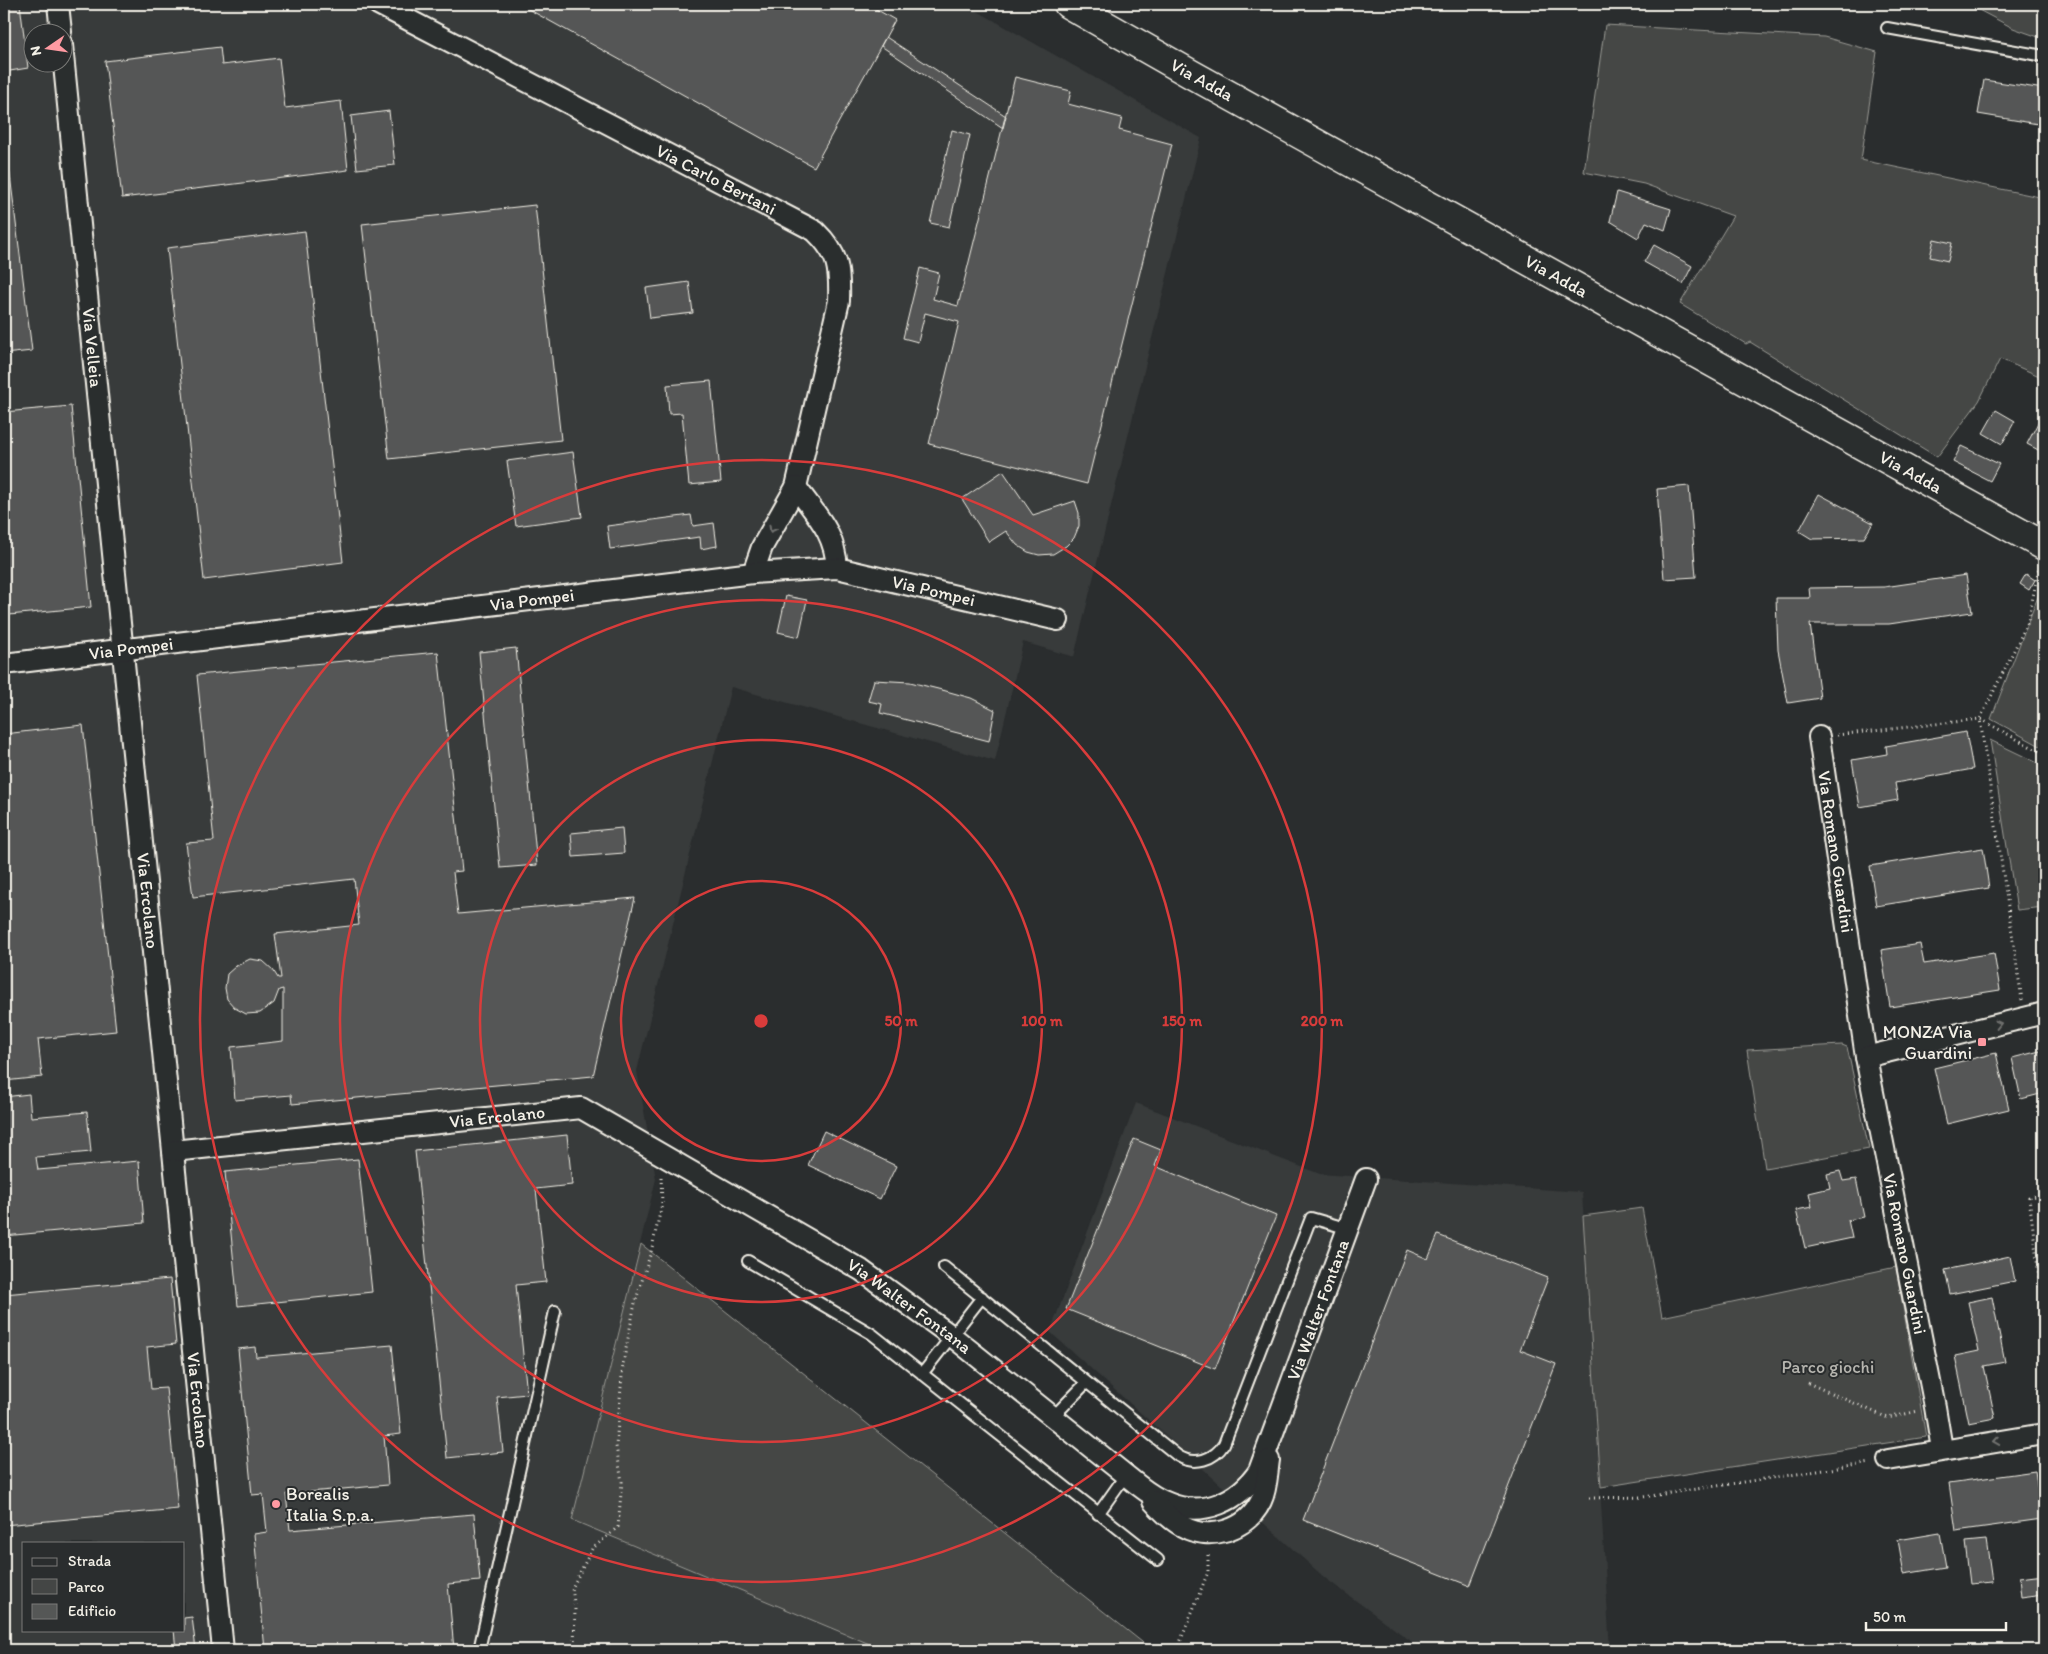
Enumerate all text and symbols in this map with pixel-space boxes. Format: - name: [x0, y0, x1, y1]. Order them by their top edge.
- north arrow: [22, 22, 72, 72]
- text: N: [26, 44, 45, 57]
- street label: Via Adda: [1167, 54, 1238, 107]
- street label: Via Carlo Bertani: [652, 139, 780, 220]
- street label: Via Adda: [1521, 250, 1592, 303]
- street label: Via Velleia: [77, 306, 107, 389]
- street label: Via Adda: [1875, 446, 1947, 499]
- one-way arrow: [769, 524, 779, 533]
- street label: Via Pompei: [890, 570, 977, 611]
- street label: Via Pompei: [489, 584, 576, 616]
- street label: Via Pompei: [88, 633, 174, 665]
- street label: Via Romano Guardini: [1813, 769, 1859, 934]
- street label: Via Ercolano: [132, 852, 164, 950]
- centre of rings: [752, 1012, 770, 1030]
- text: 50 m: [884, 1012, 918, 1030]
- text: 100 m: [1021, 1012, 1063, 1030]
- text: 150 m: [1162, 1012, 1202, 1030]
- text: 200 m: [1301, 1012, 1344, 1030]
- one-way arrow: [1994, 1019, 2003, 1030]
- place label: MONZA Via Guardini: [1883, 1021, 1972, 1064]
- marker: MONZA Via Guardini: [1976, 1036, 1988, 1048]
- street label: Via Ercolano: [448, 1101, 546, 1133]
- street label: Via Romano Guardini: [1878, 1171, 1931, 1336]
- street label: Via Walter Fontana: [1282, 1236, 1354, 1384]
- street label: Via Walter Fontana: [843, 1253, 977, 1359]
- street label: Via Ercolano: [182, 1351, 214, 1449]
- park label: Parco giochi: [1782, 1356, 1874, 1378]
- one-way arrow: [1992, 1436, 2000, 1446]
- place label: Borealis Italia S.p.a.: [286, 1483, 374, 1526]
- marker: Borealis Italia S.p.a.: [270, 1498, 282, 1510]
- legend: [22, 1542, 185, 1632]
- text: Strada: [68, 1552, 112, 1570]
- text: Parco: [68, 1578, 104, 1596]
- scale bar: [1866, 1599, 2006, 1631]
- text: Edificio: [68, 1602, 116, 1620]
- text: 50 m: [1873, 1608, 1906, 1626]

